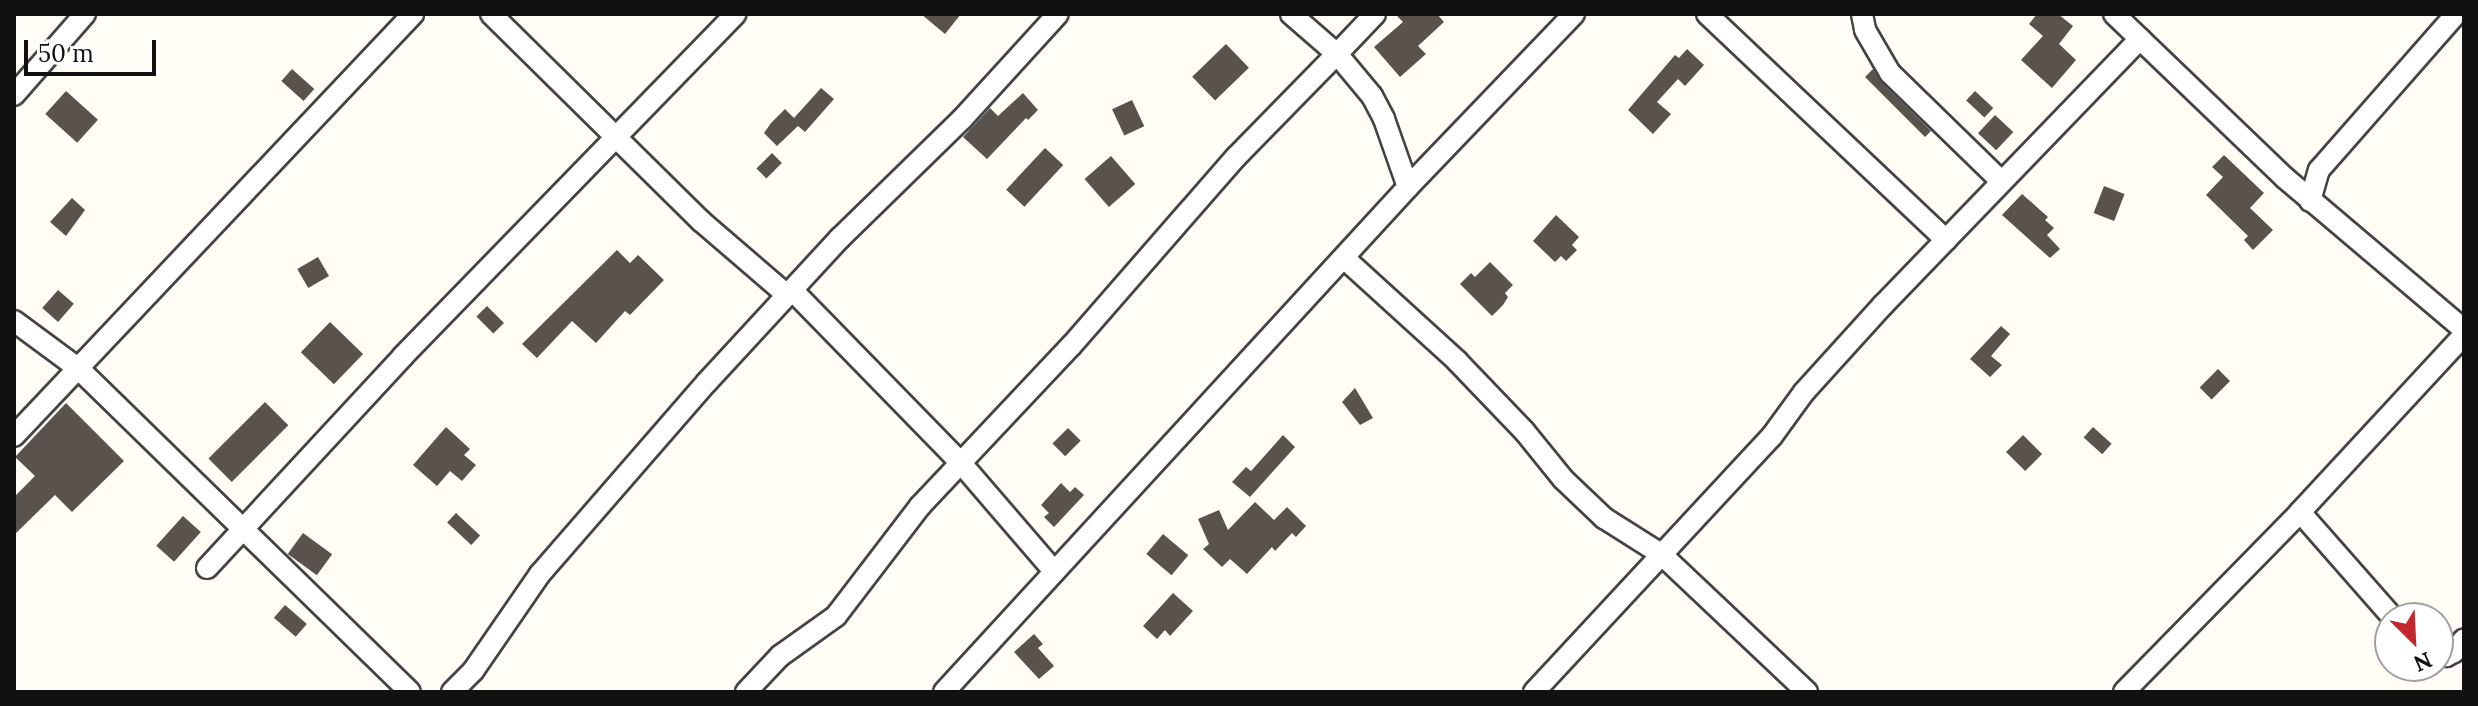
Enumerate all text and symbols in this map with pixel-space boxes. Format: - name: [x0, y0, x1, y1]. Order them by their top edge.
- scale bar: [28, 24, 160, 74]
- text: 50 m: [38, 38, 94, 69]
- north arrow: [2374, 602, 2454, 682]
- text: N: [2409, 646, 2436, 678]

